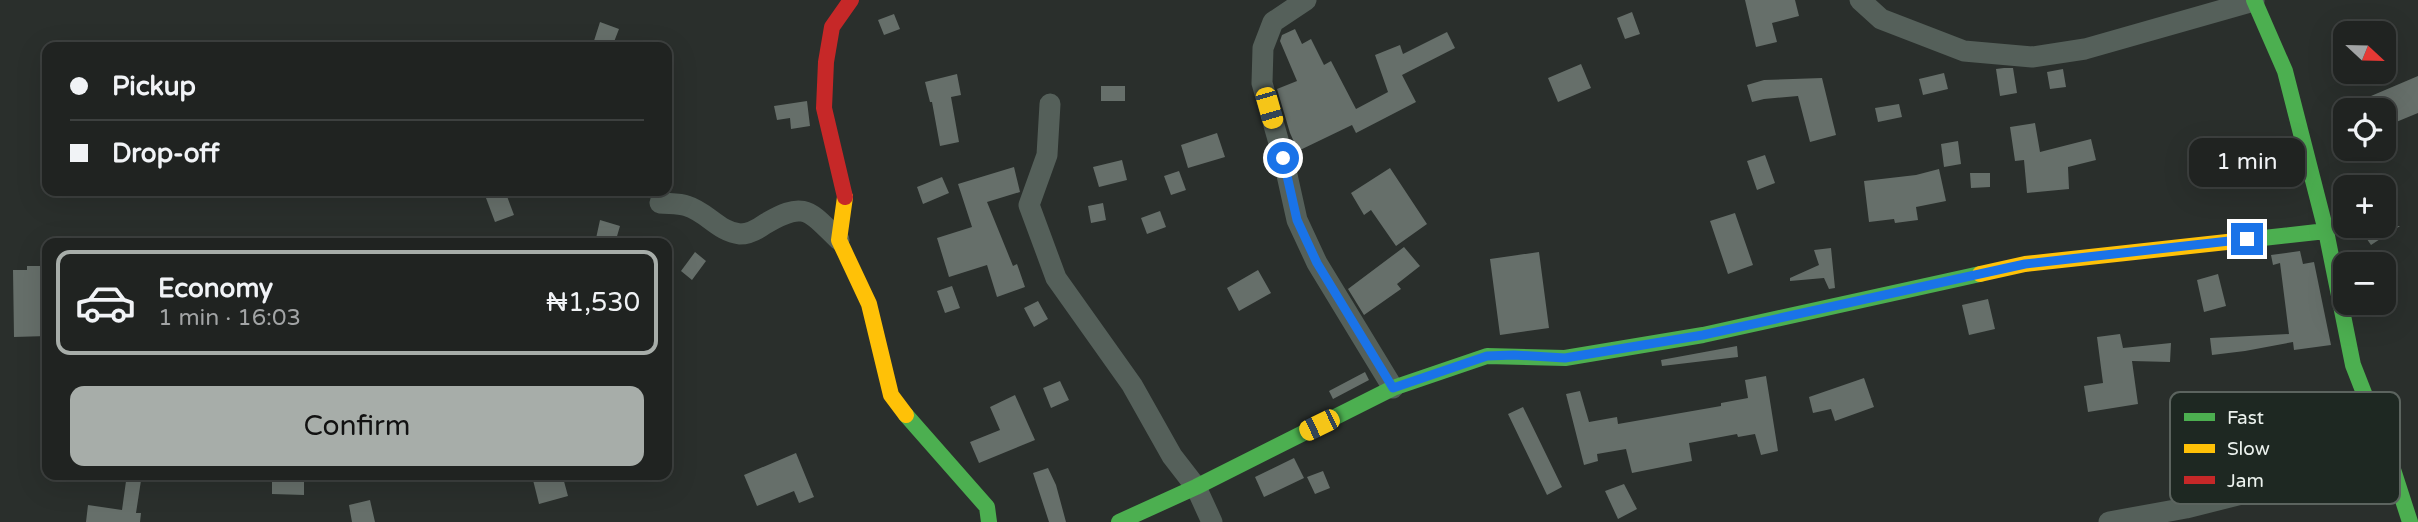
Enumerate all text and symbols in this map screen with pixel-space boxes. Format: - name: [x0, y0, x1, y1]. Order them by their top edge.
- north arrow: [2333, 21, 2396, 84]
- map controls: [2333, 21, 2396, 315]
- text: Pickup: [112, 71, 196, 102]
- car: [1254, 85, 1285, 131]
- button: locate: [2333, 98, 2396, 161]
- text: Drop-off: [112, 138, 219, 169]
- callout: 1 min: [2189, 138, 2305, 187]
- route start: [1267, 142, 1299, 174]
- text: 1 min: [2216, 148, 2278, 176]
- button: +: [2333, 175, 2396, 238]
- route end: [2231, 223, 2263, 255]
- button: −: [2333, 252, 2396, 315]
- icon: car: [74, 271, 137, 334]
- text: Economy: [158, 273, 273, 304]
- text: ₦1,530: [546, 287, 640, 318]
- text: 1 min · 16:03: [158, 304, 301, 332]
- button: Confirm: [70, 386, 644, 466]
- legend: [2170, 392, 2400, 504]
- car: [1296, 406, 1343, 444]
- text: Fast: [2227, 407, 2264, 429]
- text: Slow: [2227, 438, 2270, 460]
- text: Jam: [2227, 470, 2264, 492]

